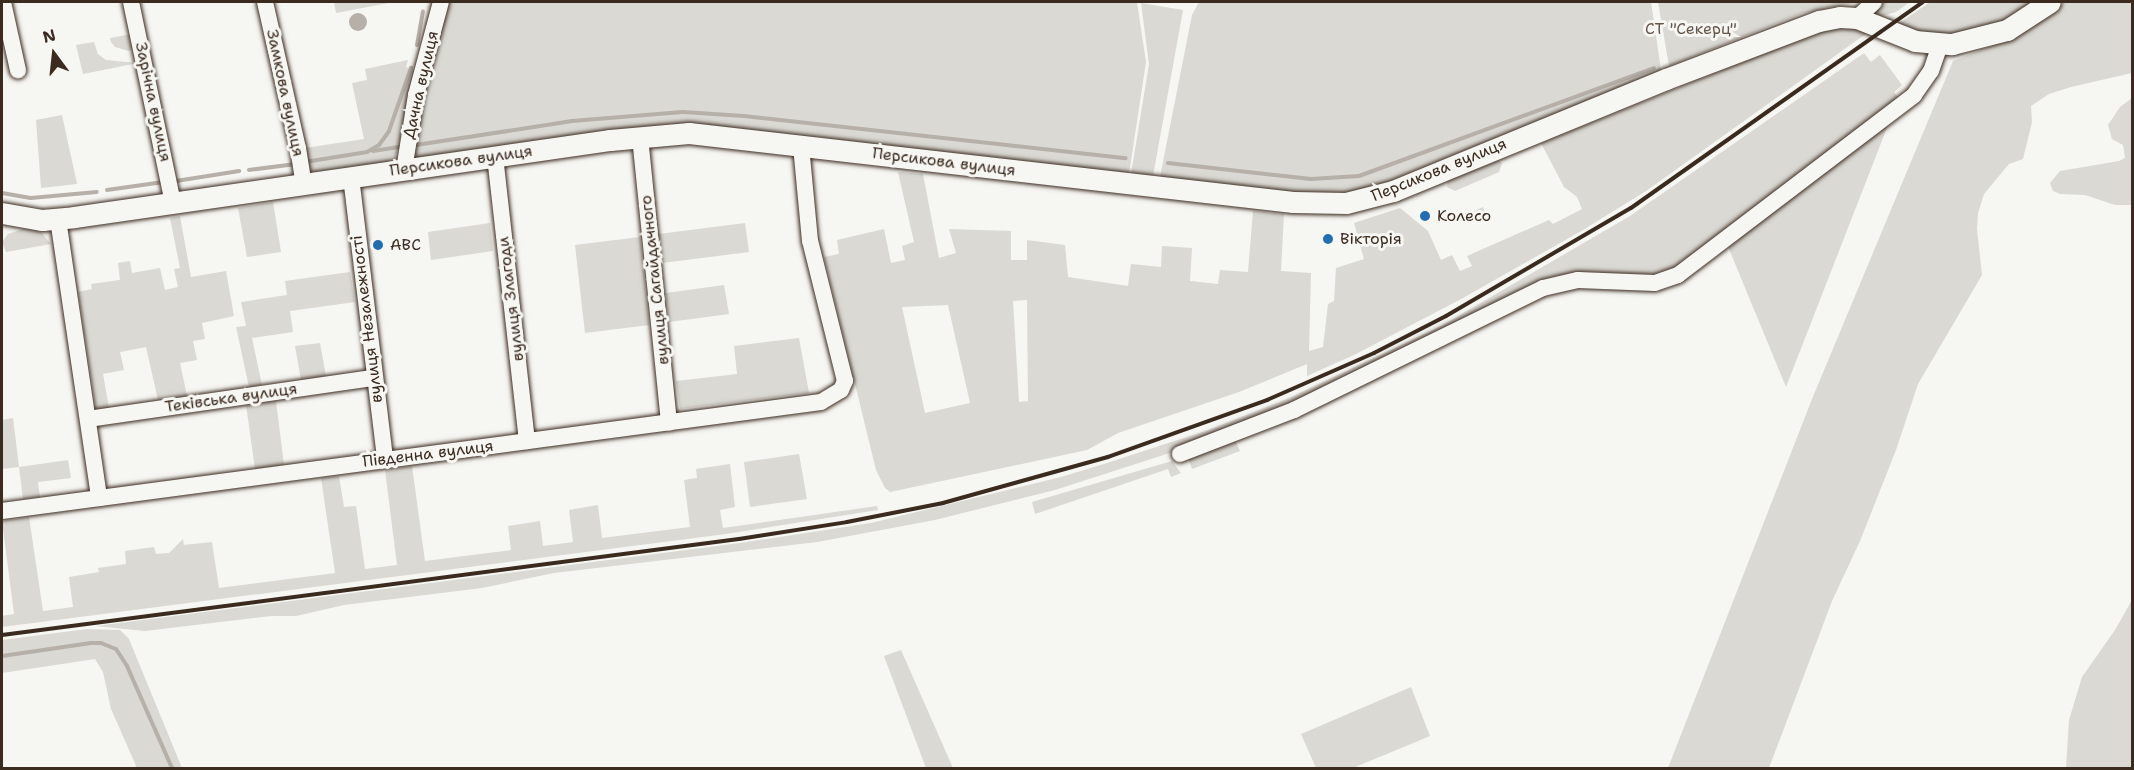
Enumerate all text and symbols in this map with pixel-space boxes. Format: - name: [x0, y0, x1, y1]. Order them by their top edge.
- park label: СТ "Секерц": [1645, 19, 1737, 39]
- north arrow: [24, 24, 84, 84]
- text: N: [40, 24, 58, 48]
- street label: Замкова вулиця: [262, 28, 308, 158]
- street label: Дачна вулиця: [399, 29, 443, 141]
- street label: Зарічна вулиця: [131, 41, 175, 163]
- street label: Персикова вулиця: [1369, 134, 1509, 206]
- street label: Персикова вулиця: [388, 141, 534, 181]
- street label: Персикова вулиця: [871, 144, 1017, 180]
- street label: вулиця Сагайдачного: [637, 194, 673, 366]
- place label: Колесо: [1437, 206, 1491, 226]
- marker: Колесо: [1418, 209, 1432, 223]
- place label: Вікторія: [1340, 229, 1402, 249]
- marker: Вікторія: [1321, 232, 1335, 246]
- street label: вулиця Незалежності: [347, 234, 387, 404]
- place label: ABC: [390, 235, 421, 255]
- street label: вулиця Злагоди: [494, 236, 528, 362]
- marker: ABC: [371, 238, 385, 252]
- street label: Теківська вулиця: [164, 379, 298, 417]
- street label: Південна вулиця: [361, 436, 495, 472]

